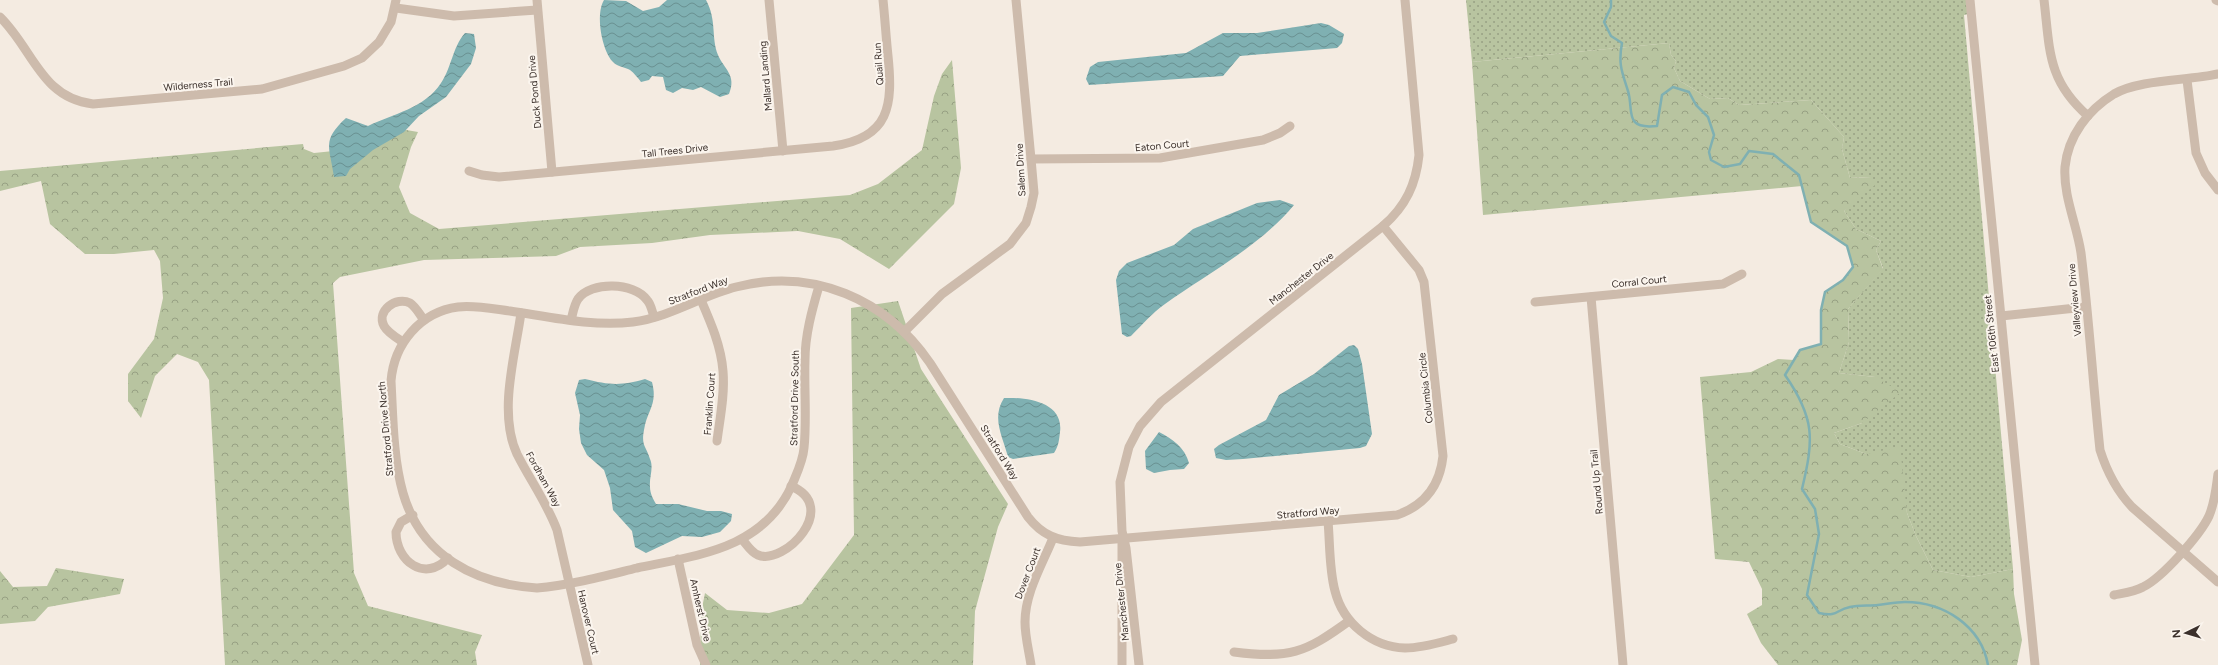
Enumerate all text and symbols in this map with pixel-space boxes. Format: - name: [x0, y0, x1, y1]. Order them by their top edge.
- street label: Mallard Landing: [756, 40, 775, 112]
- street label: Quail Run: [870, 42, 886, 86]
- street label: Duck Pond Drive: [525, 54, 544, 129]
- street label: Wilderness Trail: [163, 75, 233, 94]
- street label: Eaton Court: [1134, 137, 1190, 154]
- street label: Tall Trees Drive: [641, 141, 709, 160]
- street label: Salem Drive: [1013, 143, 1028, 197]
- street label: Manchester Drive: [1266, 249, 1337, 308]
- street label: Valleyview Drive: [2065, 263, 2084, 337]
- street label: Corral Court: [1611, 272, 1667, 291]
- street label: Stratford Way: [667, 273, 731, 308]
- street label: East 106th Street: [1981, 294, 2002, 373]
- street label: Stratford Drive South: [787, 350, 802, 446]
- street label: Columbia Circle: [1415, 351, 1436, 424]
- street label: Franklin Court: [701, 372, 718, 436]
- street label: Stratford Drive North: [375, 381, 396, 477]
- street label: Stratford Way: [977, 422, 1022, 483]
- street label: Fordham Way: [523, 449, 565, 510]
- street label: Round Up Trail: [1587, 449, 1606, 515]
- street label: Stratford Way: [1276, 503, 1341, 522]
- street label: Dover Court: [1012, 545, 1043, 601]
- street label: Manchester Drive: [1111, 562, 1132, 642]
- street label: Amherst Drive: [687, 578, 714, 643]
- street label: Hanover Court: [575, 588, 602, 656]
- north arrow: [2166, 613, 2206, 653]
- text: N: [2170, 629, 2183, 639]

